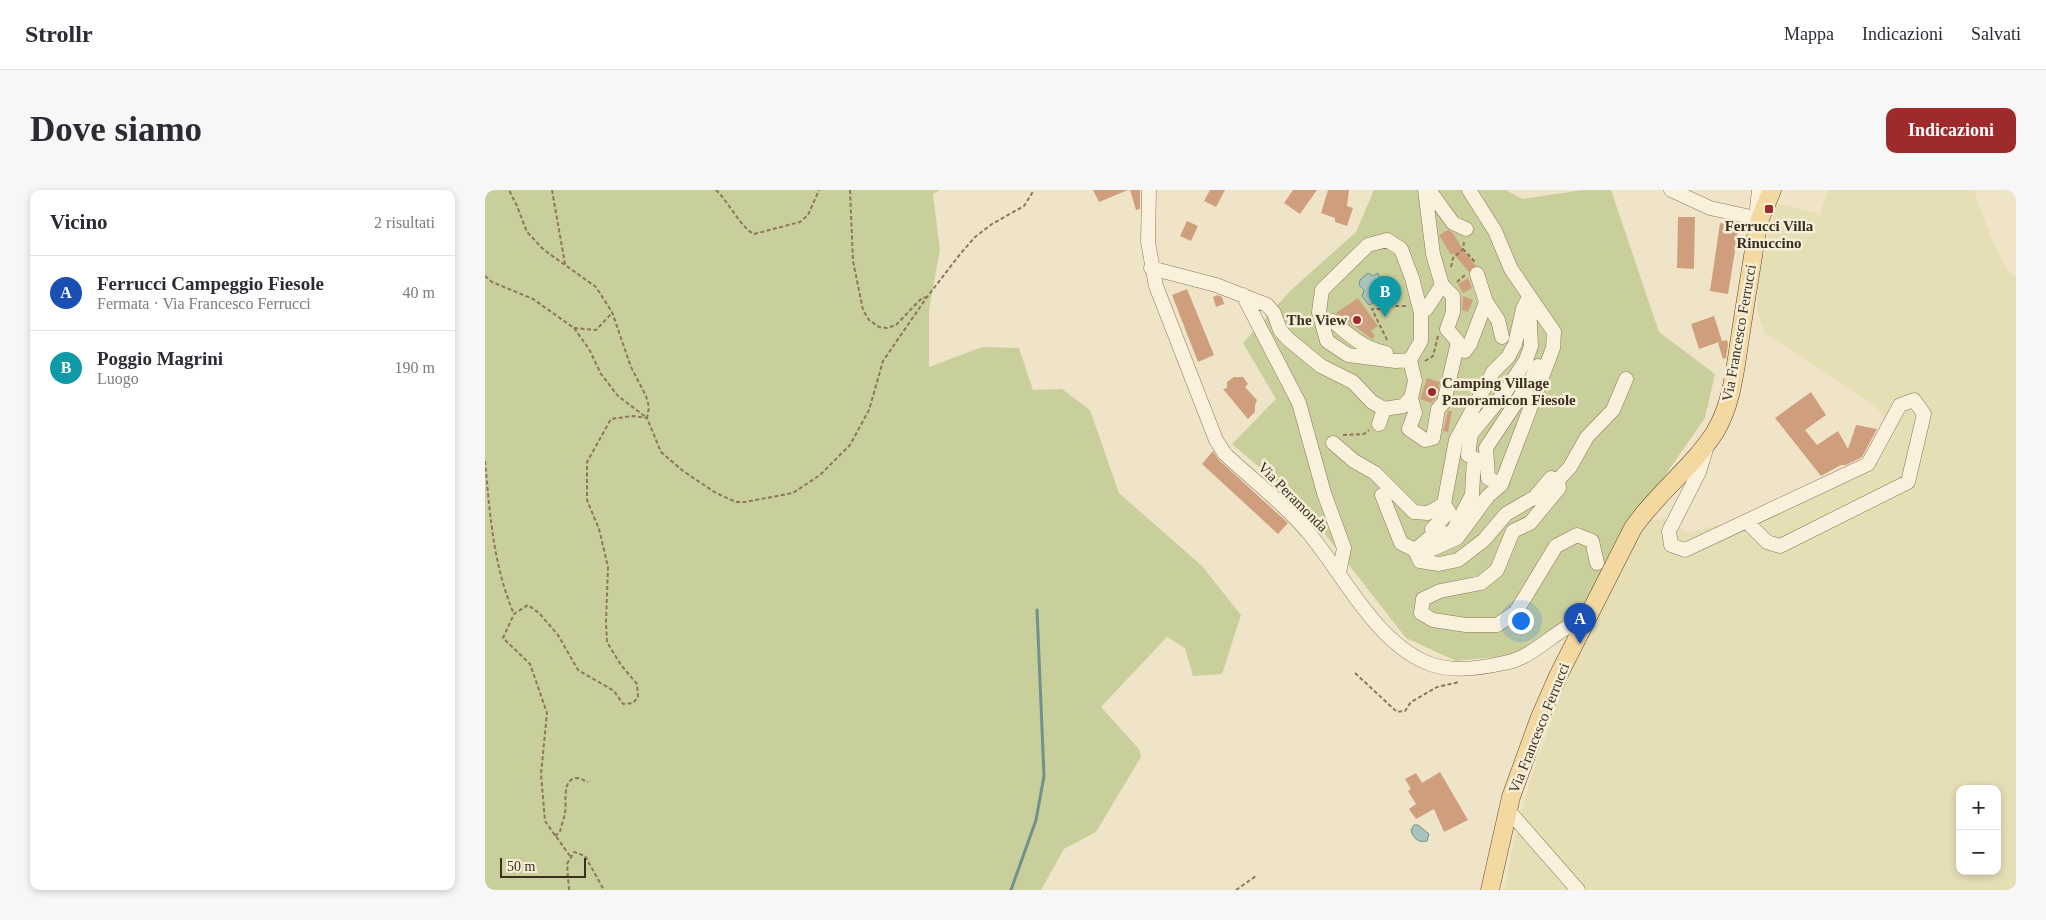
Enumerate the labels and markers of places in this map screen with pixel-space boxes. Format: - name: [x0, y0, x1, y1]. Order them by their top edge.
- marker: Ferrucci Villa Rinuccino: [1763, 203, 1775, 215]
- place label: Ferrucci Villa Rinuccino: [1725, 218, 1814, 251]
- pin: B: [1369, 276, 1401, 317]
- place label: The View: [1287, 312, 1347, 328]
- marker: The View: [1351, 314, 1363, 326]
- place label: Camping Village Panoramicon Fiesole: [1442, 375, 1576, 408]
- marker: Camping Village Panoramicon Fiesole: [1426, 386, 1438, 398]
- pin: A: [1564, 603, 1596, 644]

